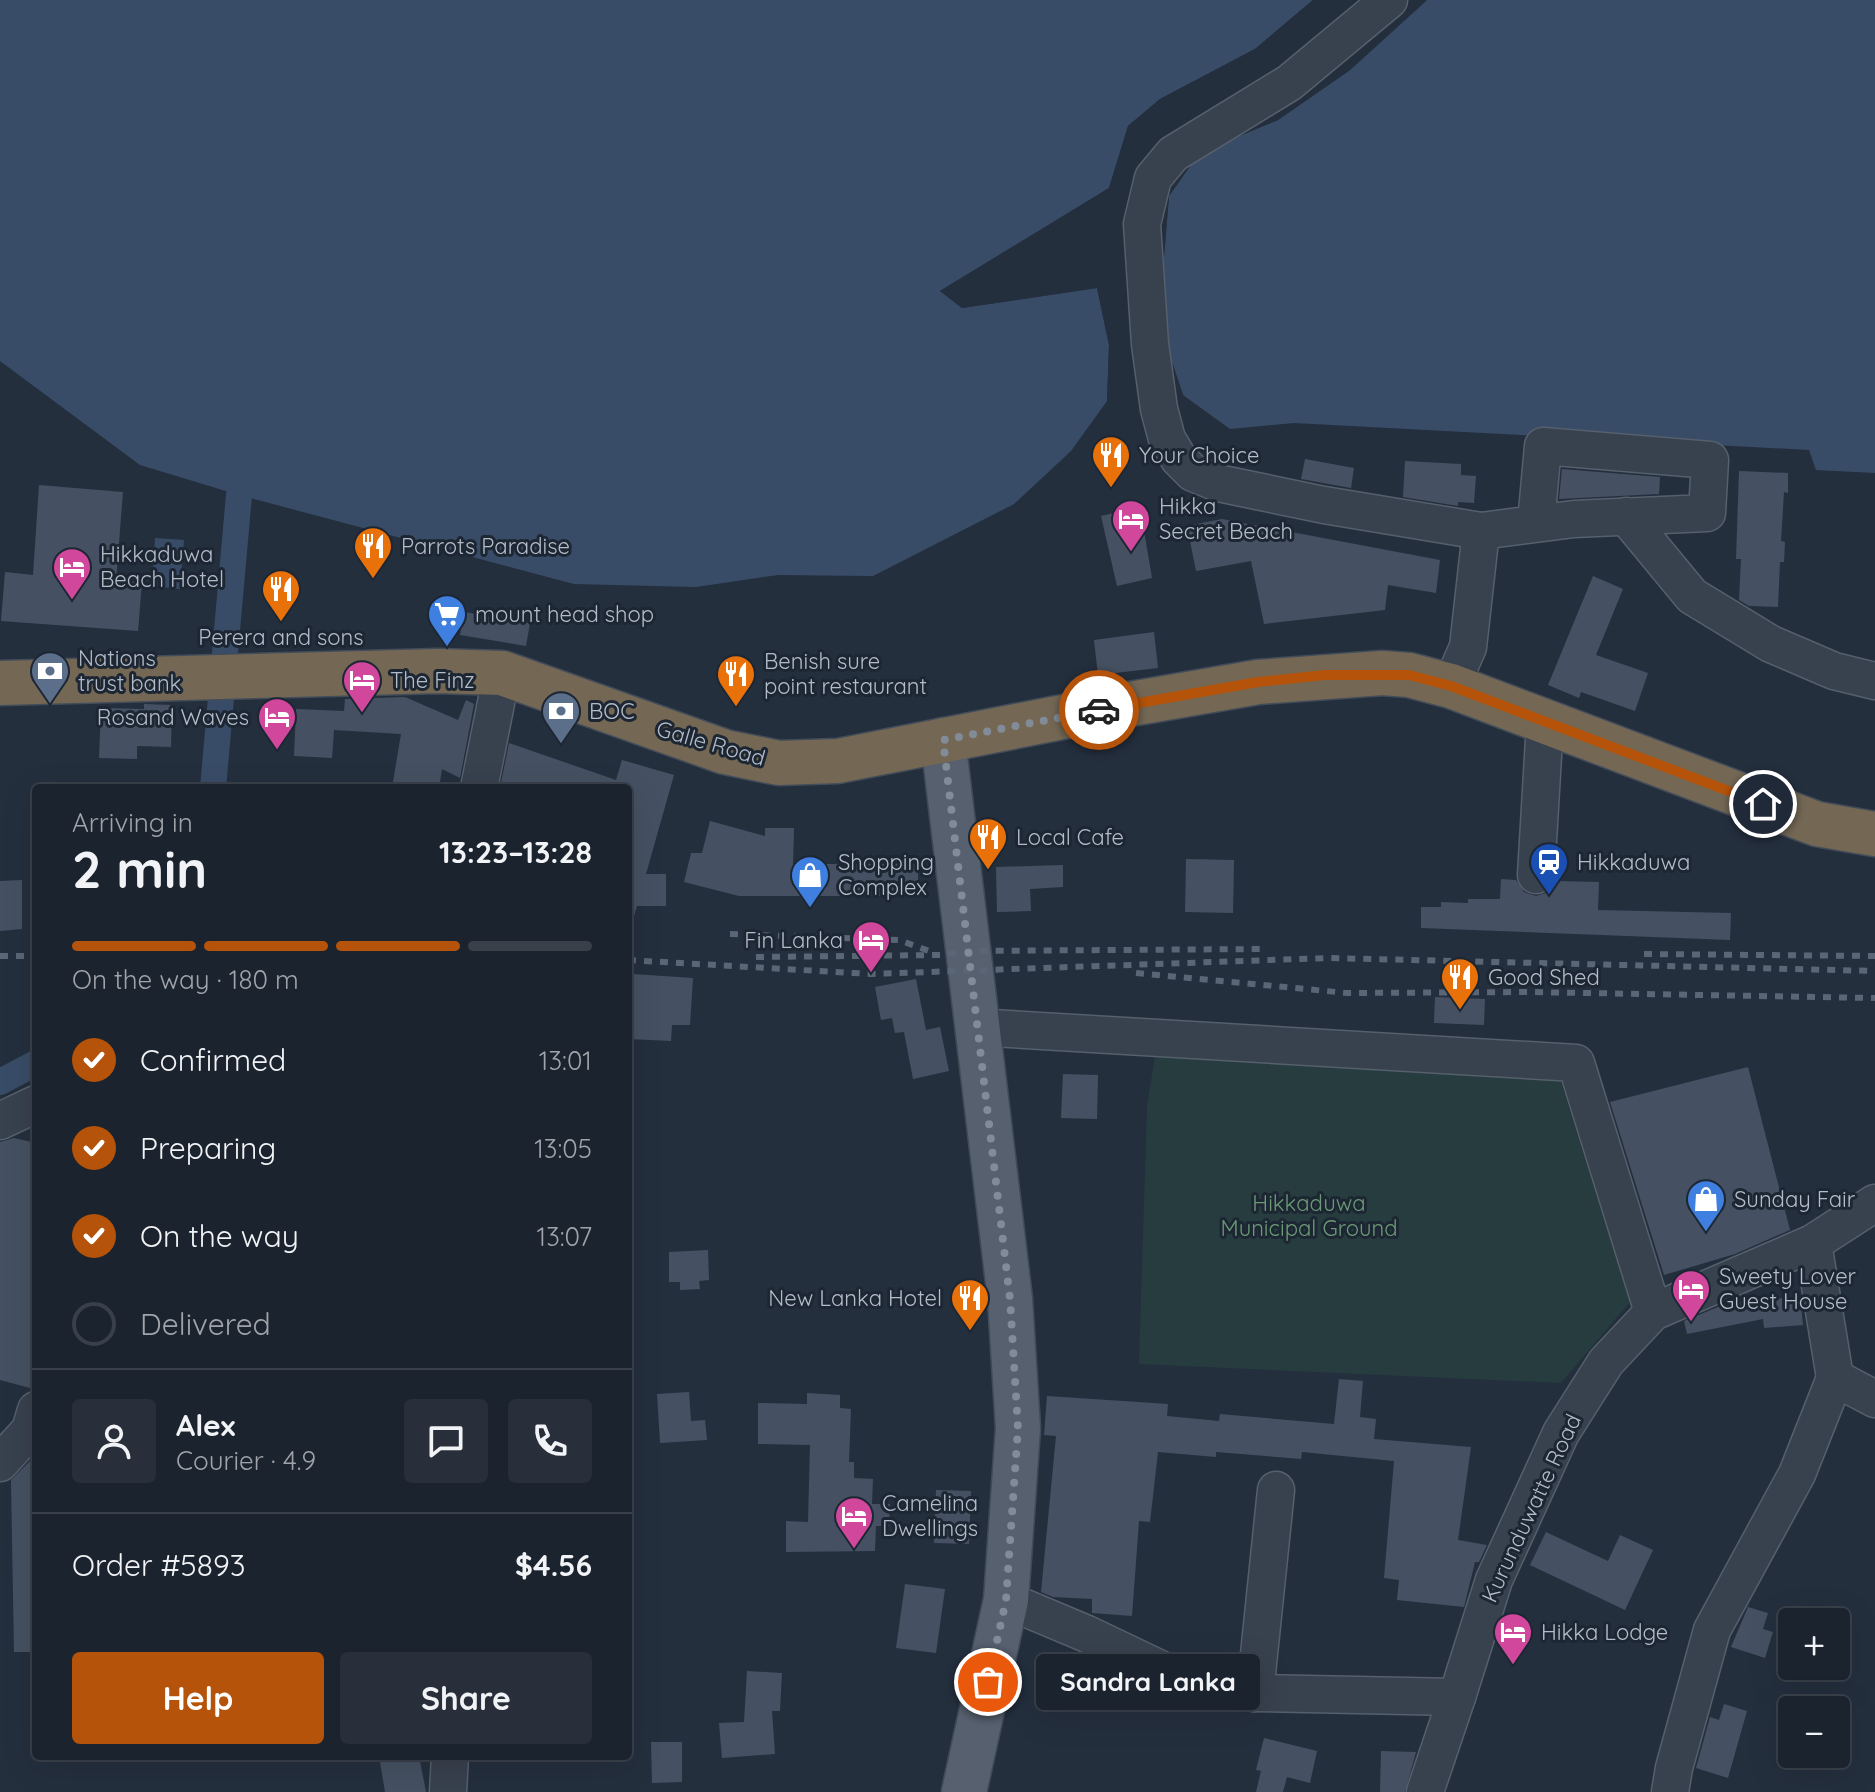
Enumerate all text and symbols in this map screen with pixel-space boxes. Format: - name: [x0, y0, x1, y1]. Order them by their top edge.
- restaurant icon: Your Choice: [1090, 434, 1132, 489]
- place label: Your Choice: [1139, 441, 1259, 469]
- place label: Hikka Secret Beach: [1159, 492, 1293, 545]
- hotel icon: Hikka Secret Beach: [1110, 498, 1152, 553]
- restaurant icon: Parrots Paradise: [352, 525, 394, 580]
- place label: Parrots Paradise: [401, 532, 570, 560]
- place label: Hikkaduwa Beach Hotel: [100, 540, 224, 593]
- hotel icon: Hikkaduwa Beach Hotel: [51, 546, 93, 601]
- restaurant icon: Perera and sons: [260, 568, 302, 623]
- supermarket icon: mount head shop: [426, 593, 468, 648]
- place label: mount head shop: [475, 600, 654, 628]
- place label: Perera and sons: [198, 623, 364, 651]
- place label: Nations trust bank: [78, 644, 181, 697]
- place label: Benish sure point restaurant: [764, 647, 927, 700]
- bank icon: Nations trust bank: [29, 650, 71, 705]
- restaurant icon: Benish sure point restaurant: [715, 653, 757, 708]
- hotel icon: The Finz: [341, 659, 383, 714]
- place label: The Finz: [390, 666, 475, 694]
- courier: [1059, 670, 1139, 750]
- icon: car: [1077, 688, 1121, 732]
- bank icon: BOC: [540, 690, 582, 745]
- hotel icon: Rosand Waves: [256, 696, 298, 751]
- place label: BOC: [589, 697, 635, 725]
- place label: Rosand Waves: [97, 703, 249, 731]
- street label: Galle Road: [653, 714, 769, 772]
- pin: [1729, 770, 1797, 838]
- icon: home: [1741, 782, 1785, 826]
- text: Arriving in: [72, 806, 193, 839]
- restaurant icon: Local Cafe: [967, 816, 1009, 871]
- place label: Local Cafe: [1016, 823, 1124, 851]
- text: 13:23–13:28: [439, 833, 592, 871]
- text: 2 min: [72, 836, 207, 901]
- station icon: Hikkaduwa: [1528, 841, 1570, 896]
- place label: Shopping Complex: [838, 848, 934, 901]
- place label: Hikkaduwa: [1577, 848, 1690, 876]
- shop icon: Shopping Complex: [789, 854, 831, 909]
- hotel icon: Fin Lanka: [850, 919, 892, 974]
- place label: Fin Lanka: [744, 926, 843, 954]
- restaurant icon: Good Shed: [1439, 956, 1481, 1011]
- text: On the way · 180 m: [72, 963, 299, 996]
- place label: Good Shed: [1488, 963, 1600, 991]
- icon: check: [72, 1038, 116, 1082]
- text: Confirmed: [140, 1041, 286, 1079]
- text: 13:01: [539, 1044, 592, 1077]
- icon: check: [72, 1126, 116, 1170]
- text: Preparing: [140, 1129, 276, 1167]
- text: 13:05: [534, 1132, 592, 1165]
- shop icon: Sunday Fair: [1685, 1178, 1727, 1233]
- place label: Sunday Fair: [1734, 1185, 1856, 1213]
- park label: Hikkaduwa Municipal Ground: [1220, 1189, 1398, 1242]
- icon: check: [72, 1214, 116, 1258]
- text: On the way: [140, 1217, 299, 1255]
- text: 13:07: [537, 1220, 592, 1253]
- place label: Sweety Lover Guest House: [1719, 1262, 1857, 1315]
- hotel icon: Sweety Lover Guest House: [1670, 1268, 1712, 1323]
- restaurant icon: New Lanka Hotel: [949, 1277, 991, 1332]
- place label: New Lanka Hotel: [768, 1284, 942, 1312]
- text: Delivered: [140, 1305, 271, 1343]
- button: person: [72, 1399, 156, 1483]
- button: chat: [404, 1399, 488, 1483]
- button: phone: [508, 1399, 592, 1483]
- text: Alex: [176, 1406, 235, 1444]
- street label: Kurunduwatte Road: [1475, 1409, 1587, 1607]
- text: Courier · 4.9: [176, 1444, 316, 1477]
- place label: Camelina Dwellings: [882, 1489, 978, 1542]
- hotel icon: Camelina Dwellings: [833, 1495, 875, 1550]
- text: Order #5893: [72, 1546, 245, 1584]
- text: $4.56: [515, 1546, 592, 1584]
- map controls: [1778, 1608, 1850, 1768]
- button: +: [1778, 1608, 1850, 1680]
- hotel icon: Hikka Lodge: [1492, 1611, 1534, 1666]
- place label: Hikka Lodge: [1541, 1618, 1668, 1646]
- pin: [954, 1648, 1022, 1716]
- button: Help: [72, 1652, 324, 1744]
- button: Share: [340, 1652, 592, 1744]
- callout: Sandra Lanka: [1036, 1654, 1260, 1710]
- icon: bag: [966, 1660, 1010, 1704]
- text: Sandra Lanka: [1060, 1665, 1236, 1698]
- button: −: [1778, 1696, 1850, 1768]

